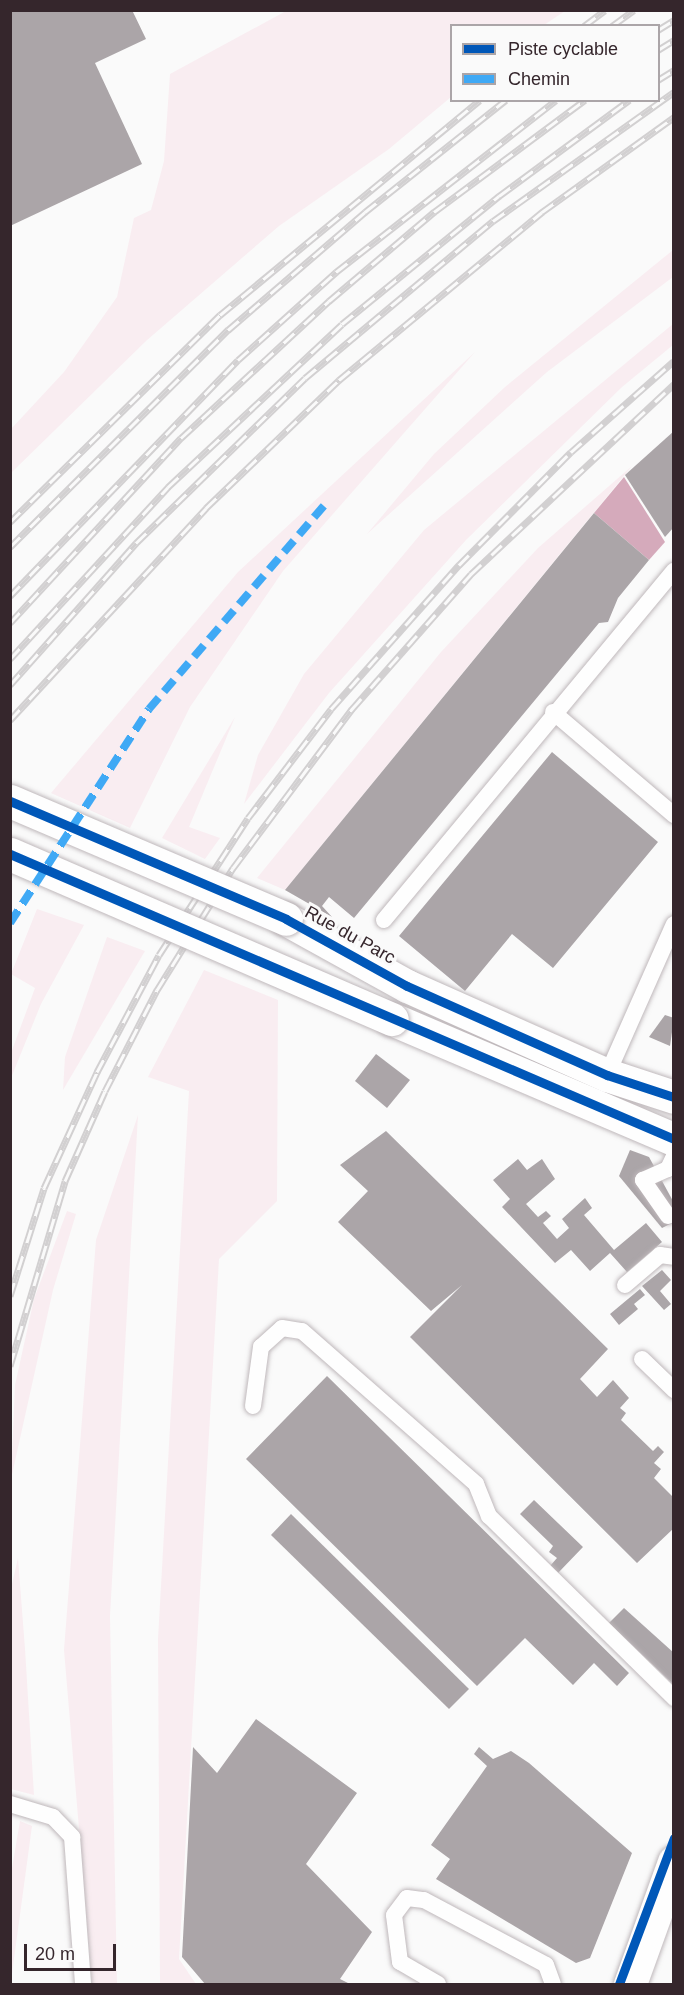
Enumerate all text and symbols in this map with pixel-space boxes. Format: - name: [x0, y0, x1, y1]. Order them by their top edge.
- legend: [450, 24, 660, 102]
- text: Piste cyclable: [508, 39, 618, 59]
- text: Chemin: [508, 69, 570, 89]
- street label: Rue du Parc: [301, 901, 399, 969]
- scale bar: [27, 1932, 118, 1970]
- text: 20 m: [35, 1944, 75, 1964]

